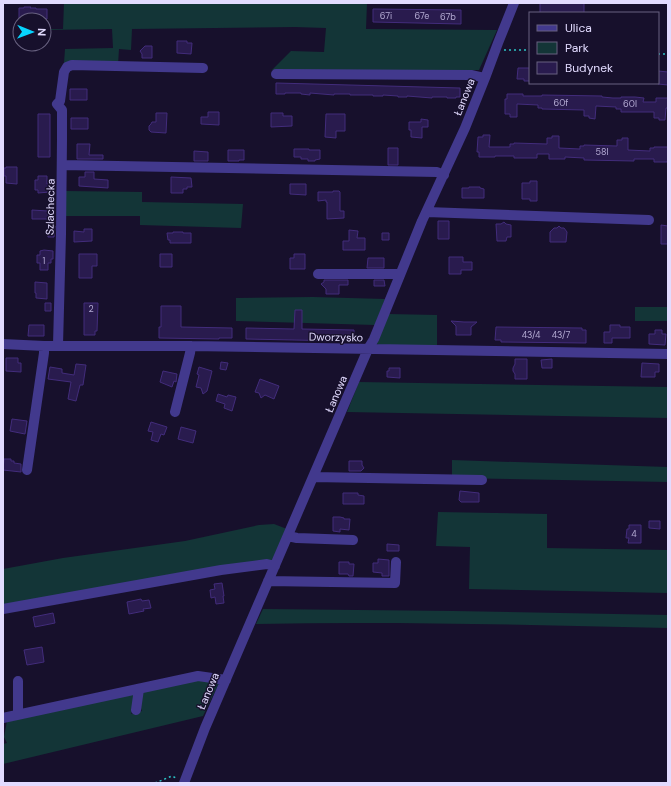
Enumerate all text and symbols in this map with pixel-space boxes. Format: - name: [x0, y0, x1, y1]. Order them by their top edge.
- house number: 67i: [380, 10, 392, 22]
- house number: 67e: [415, 10, 429, 22]
- house number: 67b: [440, 11, 456, 23]
- north arrow: [12, 12, 52, 52]
- legend: [529, 12, 659, 84]
- text: Ulica: [565, 20, 592, 36]
- text: N: [35, 28, 49, 36]
- text: Park: [565, 40, 589, 56]
- text: Budynek: [565, 60, 613, 76]
- street label: Łanowa: [450, 76, 478, 118]
- house number: 60f: [554, 97, 568, 109]
- house number: 60l: [623, 98, 637, 110]
- house number: 58l: [596, 146, 608, 158]
- street label: Szlachecka: [43, 179, 57, 235]
- house number: 1: [43, 255, 46, 267]
- house number: 2: [88, 303, 94, 315]
- house number: 43/4: [522, 329, 541, 341]
- house number: 43/7: [552, 329, 571, 341]
- street label: Dworzysko: [309, 330, 363, 344]
- street label: Łanowa: [322, 373, 350, 415]
- house number: 4: [631, 528, 637, 540]
- street label: Łanowa: [194, 670, 222, 712]

